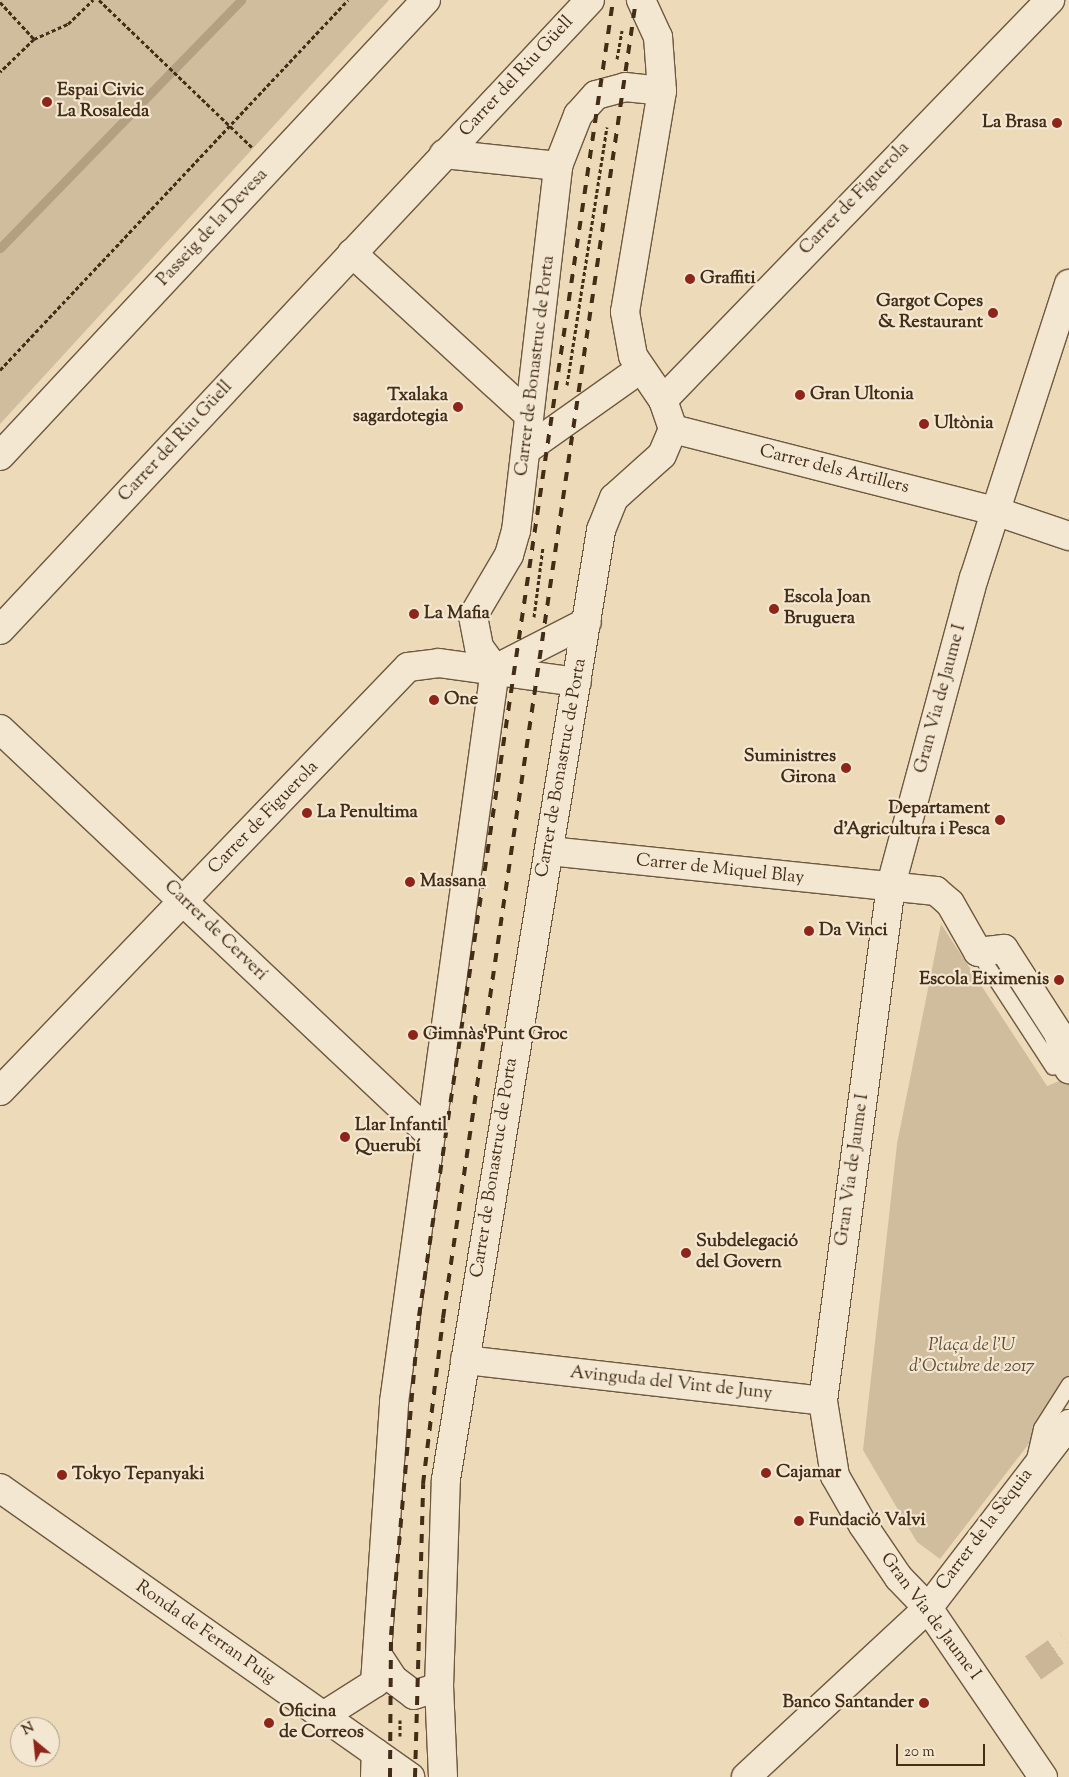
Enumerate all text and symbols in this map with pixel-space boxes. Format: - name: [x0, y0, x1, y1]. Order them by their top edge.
- street label: Carrer del Riu Güell: [455, 12, 579, 142]
- place label: Espai Civic La Rosaleda: [57, 81, 149, 124]
- marker: Espai Civic La Rosaleda: [41, 96, 53, 108]
- place label: La Brasa: [982, 112, 1047, 134]
- marker: La Brasa: [1051, 117, 1063, 129]
- street label: Carrer de Figuerola: [795, 138, 915, 260]
- street label: Passeig de la Devesa: [153, 165, 273, 291]
- street label: Carrer de Bonastruc de Porta: [512, 254, 560, 478]
- place label: Graffiti: [700, 268, 756, 290]
- marker: Graffiti: [684, 273, 696, 285]
- place label: Gargot Copes & Restaurant: [876, 292, 983, 334]
- marker: Gargot Copes & Restaurant: [987, 307, 999, 319]
- street label: Carrer del Riu Güell: [114, 377, 238, 507]
- place label: Gran Ultonia: [810, 384, 914, 406]
- place label: Txalaka sagardotegia: [353, 386, 448, 428]
- marker: Gran Ultonia: [794, 389, 806, 401]
- marker: Txalaka sagardotegia: [452, 401, 464, 413]
- place label: Ultònia: [934, 413, 994, 435]
- marker: Ultònia: [918, 418, 930, 430]
- street label: Carrer dels Artillers: [757, 441, 911, 499]
- place label: Escola Joan Bruguera: [784, 588, 871, 630]
- place label: La Mafia: [424, 603, 490, 625]
- marker: Escola Joan Bruguera: [768, 603, 780, 615]
- marker: La Mafia: [408, 608, 420, 620]
- street label: Gran Via de Jaume I: [911, 622, 971, 776]
- street label: Carrer de Bonastruc de Porta: [532, 657, 592, 879]
- place label: One: [444, 689, 478, 711]
- marker: One: [428, 694, 440, 706]
- place label: Suministres Girona: [744, 747, 836, 790]
- street label: Carrer de Figuerola: [204, 757, 324, 879]
- marker: Suministres Girona: [840, 762, 852, 774]
- place label: Departament d'Agricultura i Pesca: [834, 799, 990, 842]
- place label: La Penultima: [317, 802, 418, 824]
- marker: La Penultima: [301, 807, 313, 819]
- marker: Departament d'Agricultura i Pesca: [994, 814, 1006, 826]
- street label: Carrer de Miquel Blay: [635, 850, 805, 890]
- place label: Massana: [420, 871, 486, 893]
- street label: Carrer de Cerverí: [159, 876, 271, 986]
- marker: Massana: [404, 876, 416, 888]
- place label: Da Vinci: [819, 920, 888, 942]
- marker: Da Vinci: [803, 925, 815, 937]
- place label: Escola Eiximenis: [919, 969, 1049, 991]
- marker: Escola Eiximenis: [1053, 974, 1065, 986]
- place label: Gimnàs Punt Groc: [423, 1024, 568, 1046]
- marker: Gimnàs Punt Groc: [407, 1029, 419, 1041]
- street label: Carrer de Bonastruc de Porta: [467, 1057, 523, 1279]
- street label: Gran Via de Jaume I: [832, 1092, 874, 1248]
- place label: Llar Infantil Querubí: [355, 1116, 447, 1158]
- marker: Llar Infantil Querubí: [339, 1131, 351, 1143]
- place label: Subdelegació del Govern: [696, 1232, 798, 1274]
- marker: Subdelegació del Govern: [680, 1247, 692, 1259]
- park label: Plaça de l'U d'Octubre de 2017: [909, 1336, 1035, 1378]
- street label: Avinguda del Vint de Juny: [569, 1363, 773, 1405]
- place label: Cajamar: [776, 1462, 841, 1484]
- place label: Tokyo Tepanyaki: [72, 1464, 204, 1486]
- street label: Carrer de la Sèquia: [932, 1465, 1038, 1595]
- marker: Cajamar: [760, 1467, 772, 1479]
- marker: Tokyo Tepanyaki: [56, 1469, 68, 1481]
- place label: Fundació Valvi: [809, 1510, 926, 1532]
- marker: Fundació Valvi: [793, 1515, 805, 1527]
- street label: Gran Via de Jaume I: [875, 1549, 985, 1685]
- street label: Ronda de Ferran Puig: [131, 1577, 279, 1689]
- place label: Banco Santander: [783, 1692, 914, 1714]
- marker: Banco Santander: [918, 1697, 930, 1709]
- place label: Oficina de Correos: [279, 1702, 364, 1745]
- north arrow: [10, 1717, 60, 1767]
- marker: Oficina de Correos: [263, 1717, 275, 1729]
- text: N: [19, 1718, 38, 1741]
- scale bar: [899, 1734, 988, 1766]
- text: 20 m: [904, 1742, 935, 1763]

